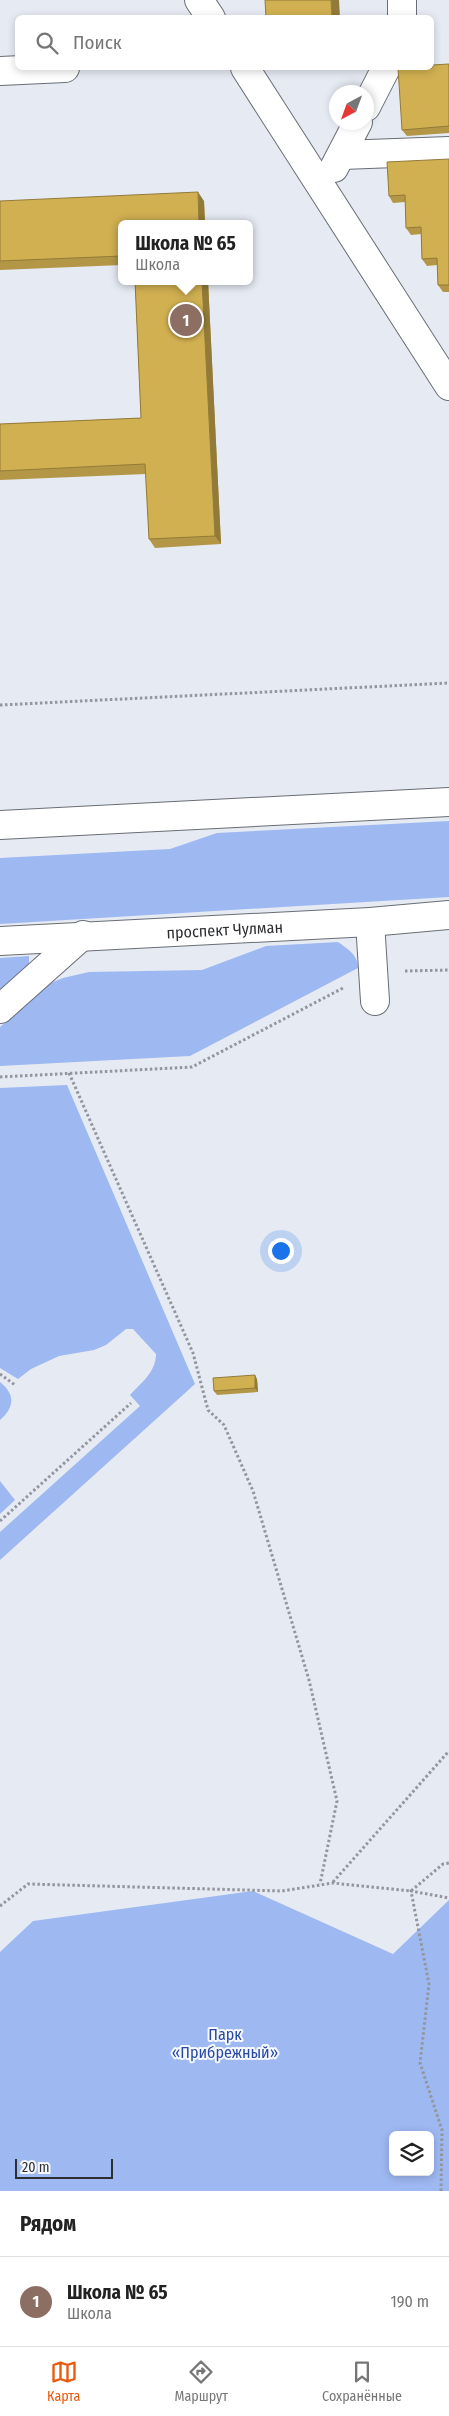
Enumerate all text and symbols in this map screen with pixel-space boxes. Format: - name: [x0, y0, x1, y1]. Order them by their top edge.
- search box: [15, 15, 434, 70]
- icon: search: [33, 29, 61, 57]
- text: Поиск: [73, 31, 122, 54]
- north arrow: [329, 85, 374, 130]
- popup: [118, 220, 253, 285]
- text: Школа № 65: [135, 232, 236, 255]
- text: Школа: [135, 255, 180, 274]
- pin: 1: [170, 301, 202, 339]
- street label: проспект Чулман: [166, 917, 283, 942]
- your location: [268, 1238, 294, 1264]
- park label: Парк «Прибрежный»: [172, 2025, 278, 2062]
- map controls: [389, 2131, 434, 2176]
- button: layers: [389, 2131, 434, 2176]
- scale bar: [15, 2156, 112, 2179]
- text: 20 m: [22, 2159, 50, 2176]
- text: Рядом: [20, 2211, 76, 2237]
- text: Школа № 65: [67, 2281, 168, 2304]
- text: 1: [33, 2292, 39, 2311]
- text: 190 m: [391, 2292, 429, 2311]
- text: Школа: [67, 2304, 112, 2323]
- tab: Карта: [47, 2358, 80, 2405]
- tab: Маршрут: [174, 2358, 228, 2405]
- tab: Сохранённые: [322, 2358, 402, 2405]

